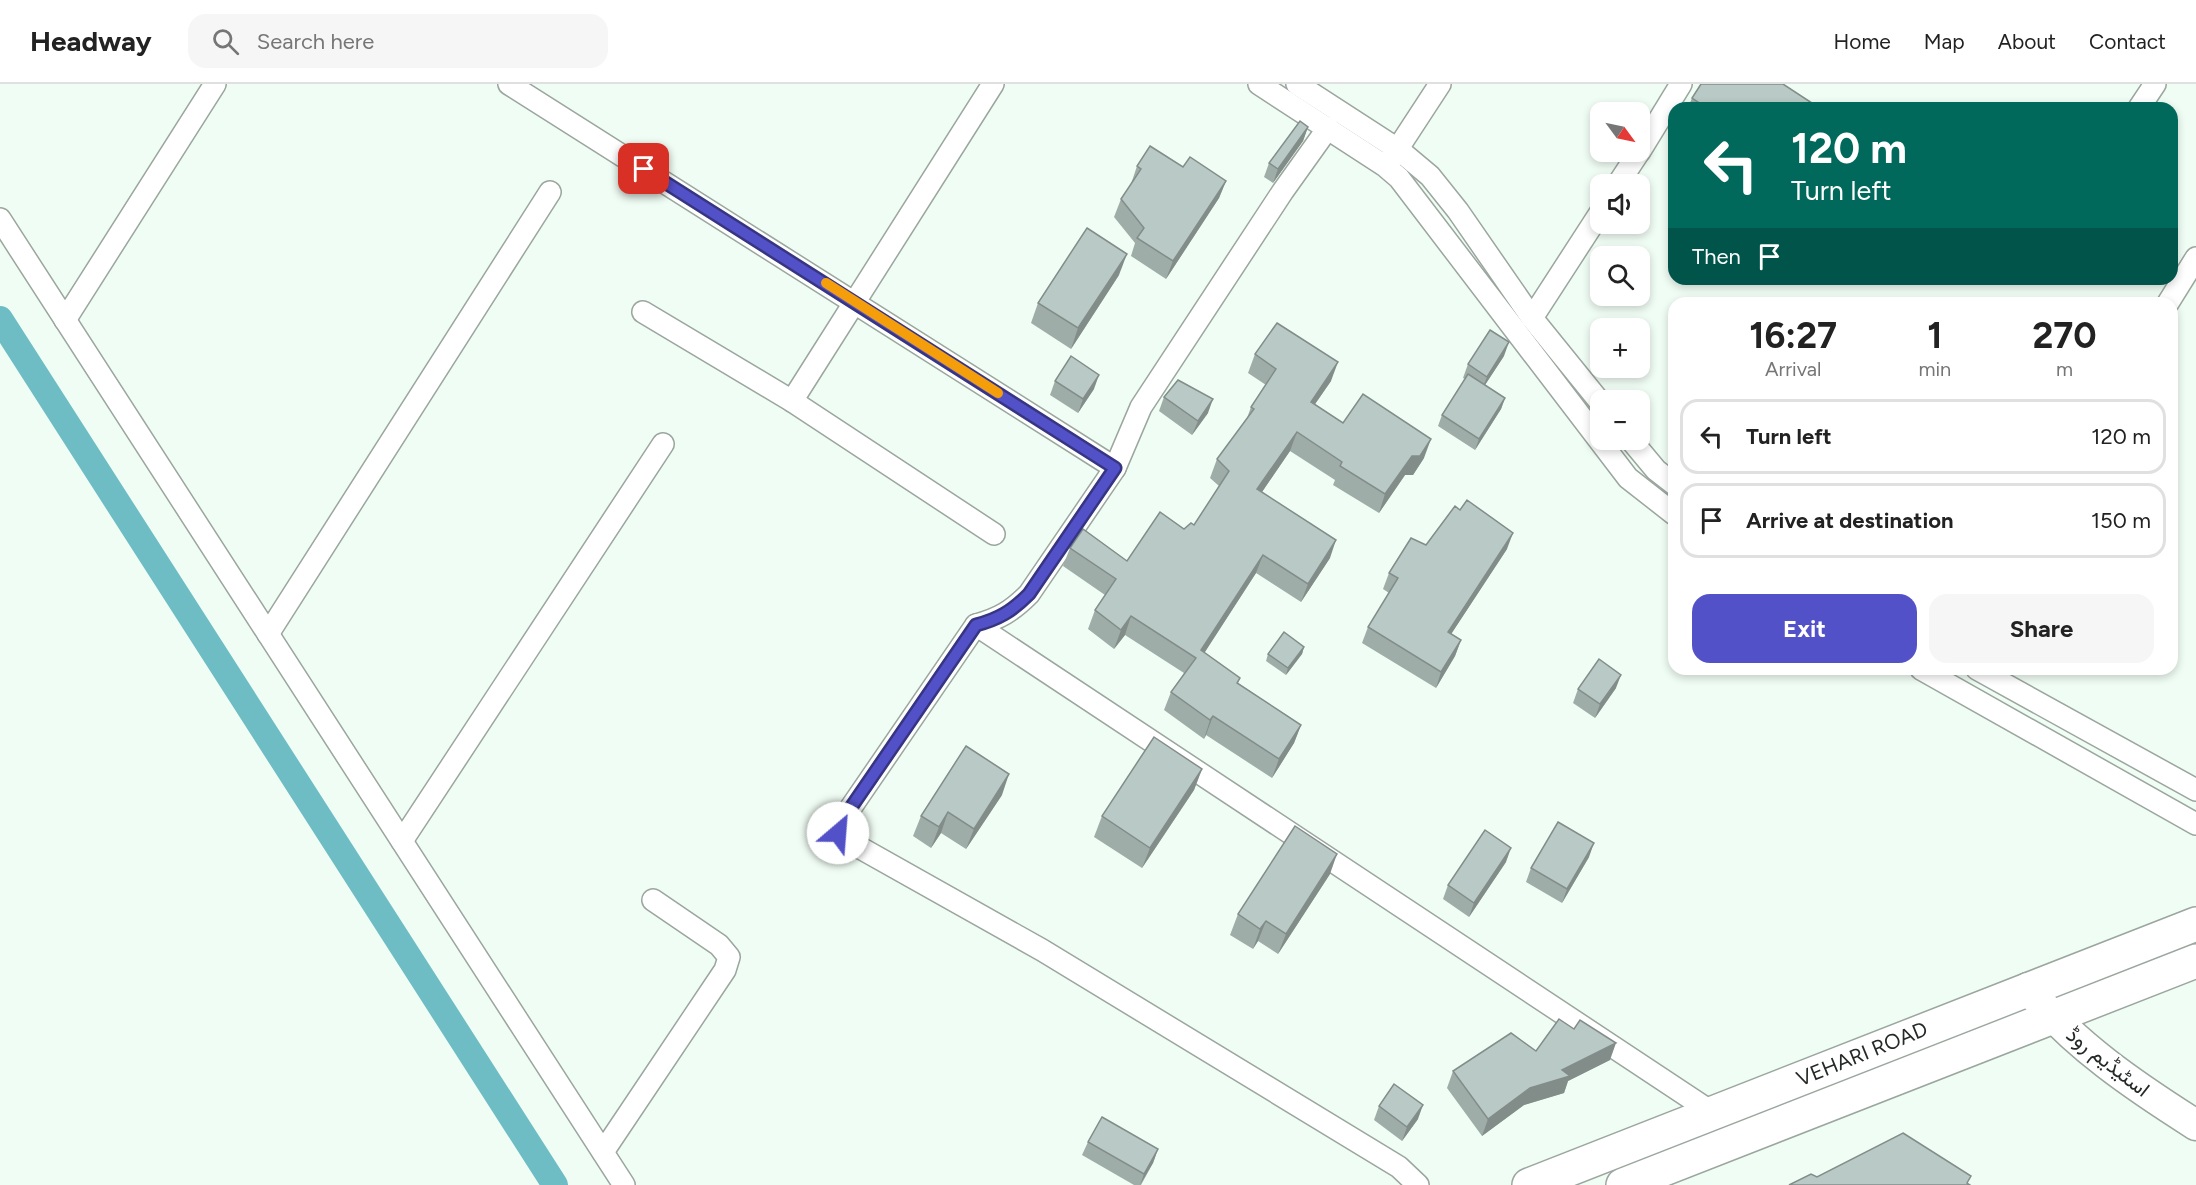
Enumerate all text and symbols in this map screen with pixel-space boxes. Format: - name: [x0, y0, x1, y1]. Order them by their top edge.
- search box: [188, 14, 608, 68]
- text: Headway: [30, 24, 152, 58]
- icon: search: [209, 25, 242, 58]
- text: Search here: [257, 28, 374, 55]
- text: Home: [1834, 29, 1891, 54]
- text: Map: [1924, 29, 1965, 54]
- text: About: [1998, 29, 2056, 54]
- text: Contact: [2089, 29, 2166, 54]
- north arrow: [1590, 102, 1650, 162]
- map controls: [1590, 102, 1650, 450]
- text: 120 m: [1791, 123, 1907, 174]
- icon: left: [1692, 126, 1770, 204]
- pin: [618, 143, 669, 194]
- icon: arrive: [627, 152, 660, 185]
- button: sound: [1590, 174, 1650, 234]
- text: Turn left: [1791, 174, 1891, 207]
- icon: arrive: [1753, 240, 1786, 273]
- text: Then: [1692, 243, 1741, 270]
- button: search: [1590, 246, 1650, 306]
- text: 16:27: [1749, 314, 1837, 357]
- text: 1: [1927, 314, 1942, 357]
- text: 270: [2033, 314, 2097, 357]
- button: +: [1590, 318, 1650, 378]
- text: Arrival: [1765, 357, 1821, 381]
- text: min: [1918, 357, 1951, 381]
- text: m: [2056, 357, 2073, 381]
- button: −: [1590, 390, 1650, 450]
- icon: left: [1695, 420, 1728, 453]
- text: Turn left: [1746, 423, 1832, 450]
- text: 120 m: [2091, 423, 2151, 450]
- icon: arrive: [1695, 504, 1728, 537]
- text: Arrive at destination: [1746, 507, 1954, 534]
- text: 150 m: [2091, 507, 2151, 534]
- button: Exit: [1692, 594, 1917, 663]
- button: Share: [1929, 594, 2154, 663]
- position arrow: [806, 801, 870, 865]
- street label: VEHARI ROAD: [1793, 1016, 1931, 1091]
- street label: اسٹیڈیم روڈ: [2061, 1021, 2155, 1103]

